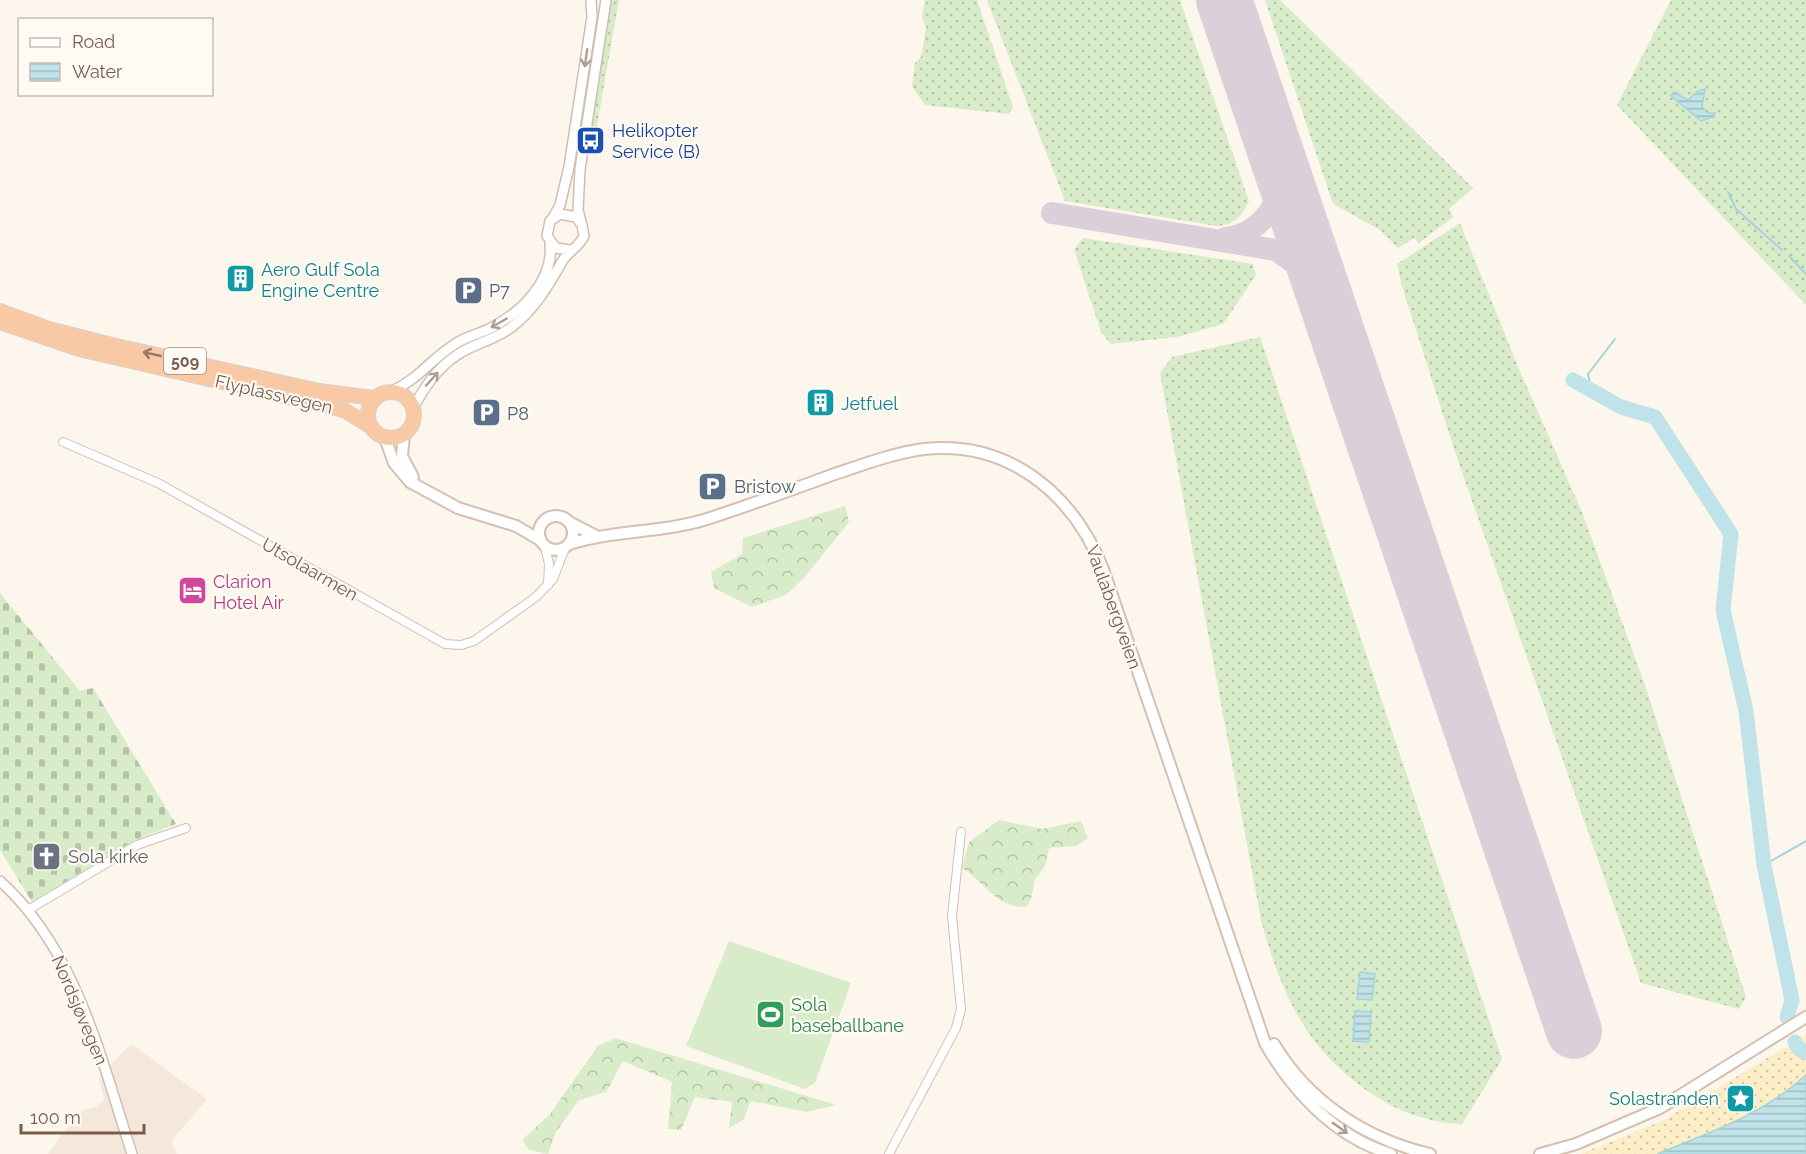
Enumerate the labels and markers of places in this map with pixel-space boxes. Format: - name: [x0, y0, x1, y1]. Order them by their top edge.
- place label: Helikopter Service (B): [612, 120, 700, 162]
- bus stop icon: Helikopter Service (B): [575, 124, 607, 156]
- place label: Aero Gulf Sola Engine Centre: [261, 259, 380, 301]
- building icon: Aero Gulf Sola Engine Centre: [224, 263, 256, 295]
- parking icon: P7: [452, 274, 484, 306]
- place label: P7: [489, 280, 510, 301]
- building icon: Jetfuel: [804, 387, 836, 419]
- place label: Jetfuel: [841, 393, 898, 414]
- parking icon: P8: [470, 397, 502, 429]
- place label: P8: [507, 403, 529, 424]
- parking icon: Bristow: [697, 470, 729, 502]
- place label: Bristow: [734, 476, 796, 497]
- place label: Clarion Hotel Air: [213, 571, 285, 613]
- hotel icon: Clarion Hotel Air: [176, 575, 208, 607]
- church icon: Sola kirke: [31, 840, 63, 872]
- place label: Sola kirke: [68, 846, 149, 867]
- place label: Sola baseballbane: [791, 994, 904, 1036]
- sports icon: Sola baseballbane: [754, 998, 786, 1030]
- place icon: Solastranden: [1724, 1082, 1756, 1114]
- place label: Solastranden: [1609, 1088, 1719, 1109]

